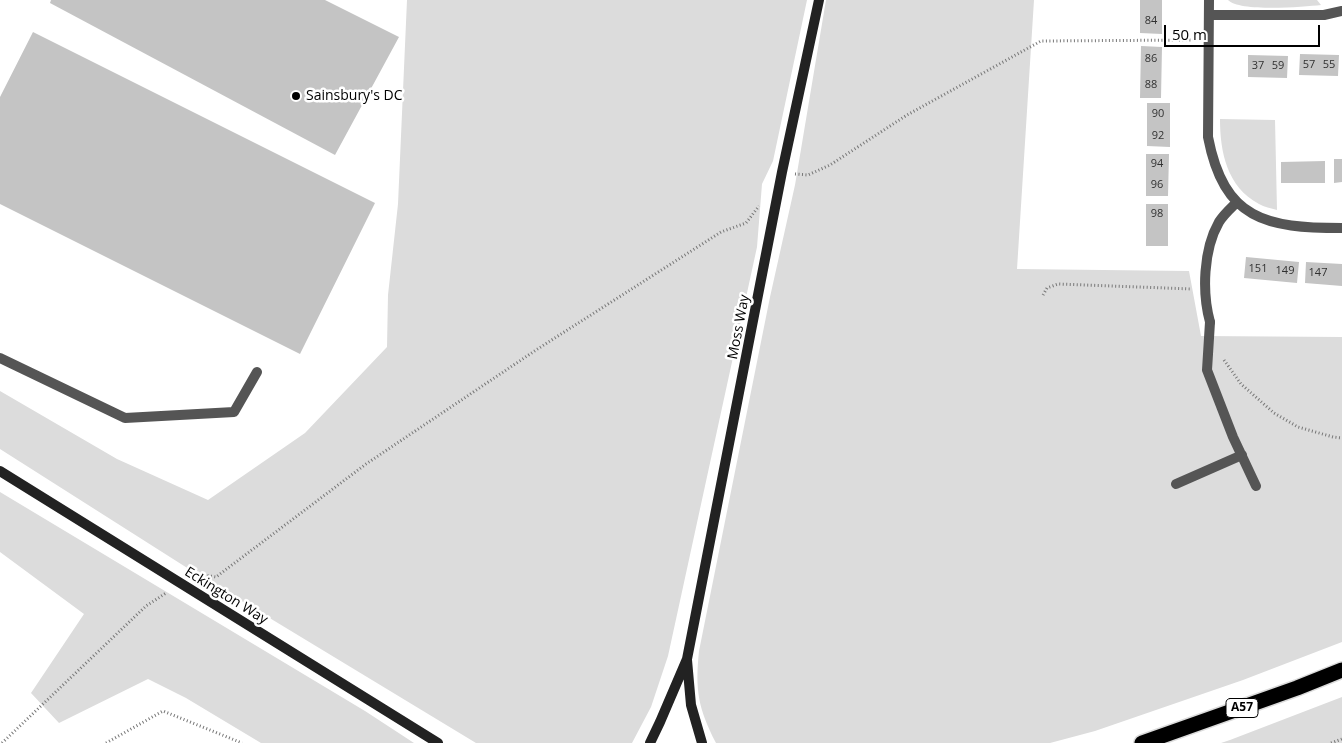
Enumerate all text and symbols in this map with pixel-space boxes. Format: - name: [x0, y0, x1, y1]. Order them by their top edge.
- house number: 84: [1145, 14, 1157, 28]
- scale bar: [1167, 15, 1323, 47]
- text: 50 m: [1172, 24, 1207, 44]
- house number: 86: [1145, 52, 1157, 66]
- house number: 57: [1303, 58, 1315, 72]
- house number: 55: [1323, 58, 1335, 72]
- house number: 37: [1252, 59, 1264, 73]
- house number: 59: [1272, 59, 1284, 73]
- house number: 88: [1145, 78, 1157, 92]
- place label: Sainsbury's DC: [306, 88, 402, 104]
- marker: Sainsbury's DC: [290, 90, 302, 102]
- house number: 90: [1152, 107, 1164, 121]
- house number: 92: [1152, 129, 1164, 143]
- house number: 94: [1151, 157, 1163, 171]
- house number: 96: [1151, 178, 1163, 192]
- house number: 98: [1151, 207, 1163, 221]
- house number: 151: [1249, 262, 1267, 276]
- house number: 149: [1276, 264, 1294, 278]
- house number: 147: [1309, 266, 1327, 280]
- street label: Moss Way: [724, 293, 754, 361]
- street label: Eckington Way: [181, 564, 271, 628]
- road number: A57: [1226, 698, 1258, 718]

